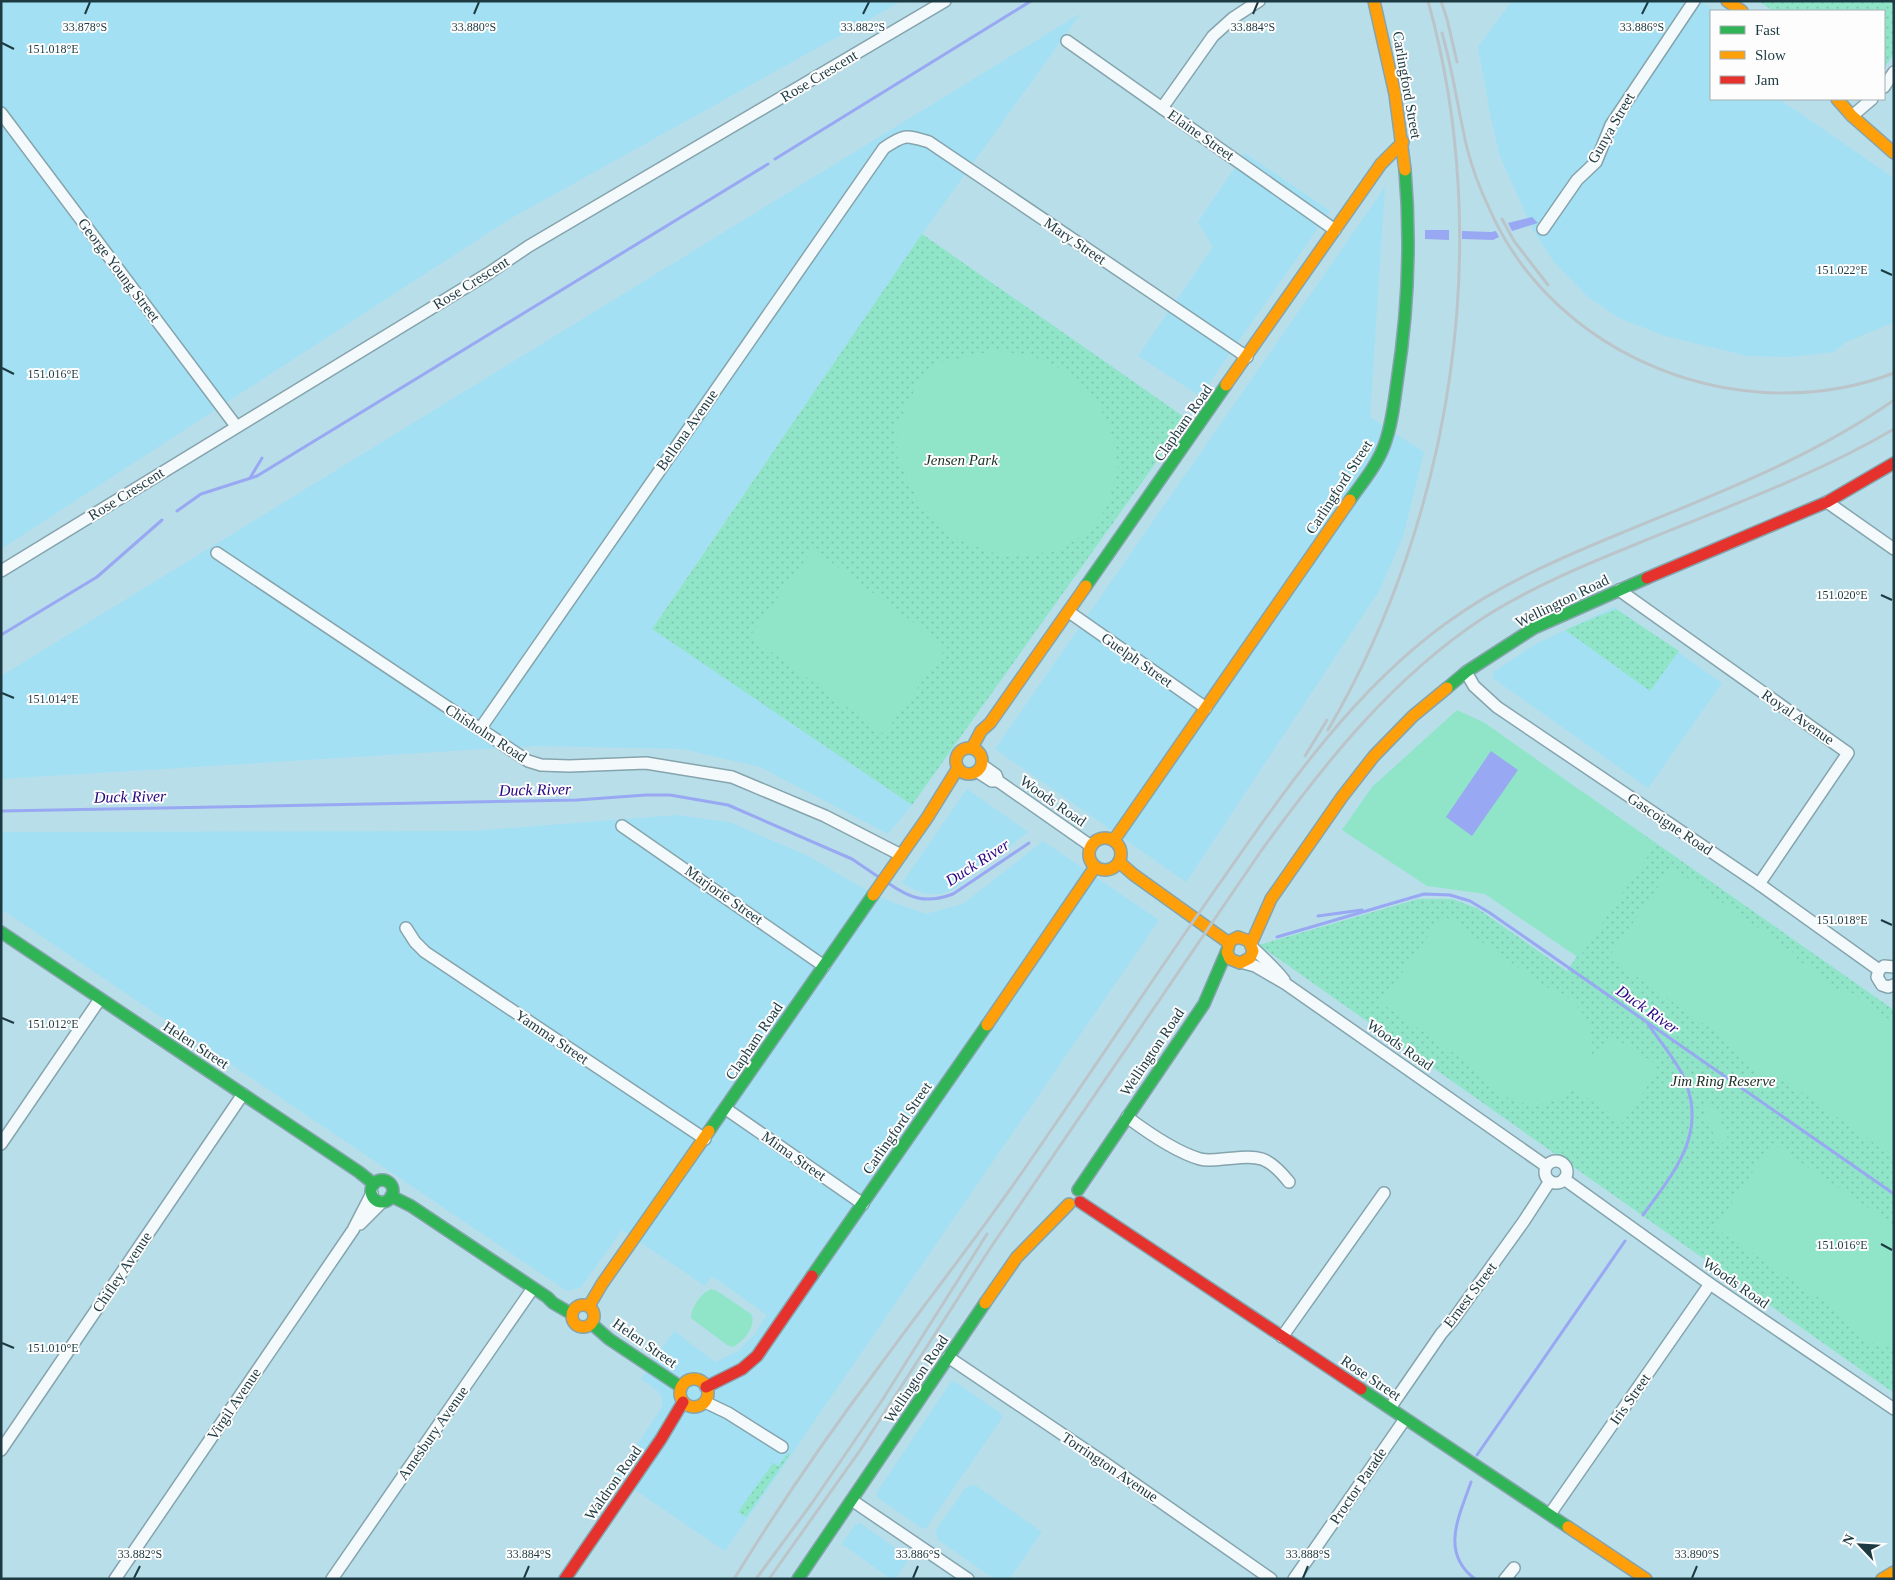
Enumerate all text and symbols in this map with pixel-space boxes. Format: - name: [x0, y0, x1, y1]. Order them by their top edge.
- legend: [1710, 10, 1885, 100]
- text: 33.878°S: [63, 20, 107, 34]
- text: 33.880°S: [452, 20, 496, 34]
- text: 33.882°S: [841, 20, 885, 34]
- text: 33.884°S: [1231, 20, 1275, 34]
- text: 33.886°S: [1620, 20, 1664, 34]
- text: Fast: [1755, 22, 1781, 38]
- street label: Carlingford Street: [1390, 30, 1424, 141]
- text: 151.018°E: [27, 42, 79, 56]
- street label: Rose Crescent: [778, 47, 861, 105]
- text: Slow: [1755, 47, 1786, 63]
- text: Jam: [1755, 72, 1779, 88]
- street label: Gunya Street: [1584, 89, 1638, 166]
- street label: Elaine Street: [1165, 106, 1238, 164]
- street label: Mary Street: [1041, 214, 1110, 268]
- street label: George Young Street: [75, 215, 164, 325]
- street label: Rose Crescent: [430, 253, 513, 313]
- text: 151.022°E: [1816, 263, 1868, 277]
- text: 151.016°E: [27, 367, 79, 381]
- street label: Clapham Road: [1151, 381, 1216, 464]
- street label: Bellona Avenue: [653, 386, 721, 474]
- street label: Carlingford Street: [1303, 436, 1376, 537]
- park label: Jensen Park: [924, 452, 998, 468]
- street label: Rose Crescent: [85, 464, 168, 524]
- street label: Wellington Road: [1513, 571, 1612, 630]
- text: 151.020°E: [1816, 588, 1868, 602]
- street label: Guelph Street: [1098, 630, 1176, 691]
- street label: Royal Avenue: [1759, 686, 1837, 748]
- text: 151.014°E: [27, 692, 79, 706]
- street label: Chisholm Road: [442, 701, 530, 766]
- street label: Woods Road: [1017, 772, 1089, 830]
- water label: Duck River: [498, 780, 572, 799]
- water label: Duck River: [93, 787, 167, 806]
- street label: Gascoigne Road: [1625, 790, 1716, 859]
- water label: Duck River: [941, 835, 1013, 890]
- street label: Marjorie Street: [682, 862, 767, 928]
- text: 151.018°E: [1816, 913, 1868, 927]
- water label: Duck River: [1612, 981, 1683, 1038]
- street label: Clapham Road: [722, 999, 786, 1083]
- street label: Wellington Road: [1117, 1005, 1187, 1099]
- street label: Yamma Street: [512, 1007, 592, 1068]
- street label: Woods Road: [1364, 1016, 1436, 1074]
- text: 151.012°E: [27, 1017, 79, 1031]
- street label: Helen Street: [160, 1018, 232, 1072]
- park label: Jim Ring Reserve: [1671, 1073, 1776, 1089]
- street label: Carlingford Street: [859, 1078, 935, 1177]
- street label: Mima Street: [759, 1128, 830, 1184]
- street label: Chifley Avenue: [89, 1229, 155, 1315]
- text: 151.016°E: [1816, 1238, 1868, 1252]
- street label: Woods Road: [1700, 1254, 1772, 1312]
- street label: Ernest Street: [1440, 1259, 1500, 1331]
- street label: Helen Street: [610, 1315, 681, 1371]
- street label: Wellington Road: [881, 1332, 951, 1426]
- text: 151.010°E: [27, 1341, 79, 1355]
- street label: Rose Street: [1338, 1352, 1405, 1404]
- street label: Virgil Avenue: [204, 1365, 264, 1443]
- street label: Iris Street: [1607, 1370, 1654, 1428]
- street label: Amesbury Avenue: [395, 1383, 472, 1483]
- street label: Torrington Avenue: [1059, 1429, 1161, 1505]
- street label: Waldron Road: [582, 1443, 645, 1523]
- street label: Proctor Parade: [1327, 1444, 1390, 1527]
- north arrow: [1835, 1520, 1885, 1570]
- text: N: [1840, 1532, 1858, 1547]
- text: 33.882°S: [118, 1547, 162, 1561]
- text: 33.884°S: [507, 1547, 551, 1561]
- text: 33.886°S: [896, 1547, 940, 1561]
- text: 33.888°S: [1286, 1547, 1330, 1561]
- text: 33.890°S: [1675, 1547, 1719, 1561]

